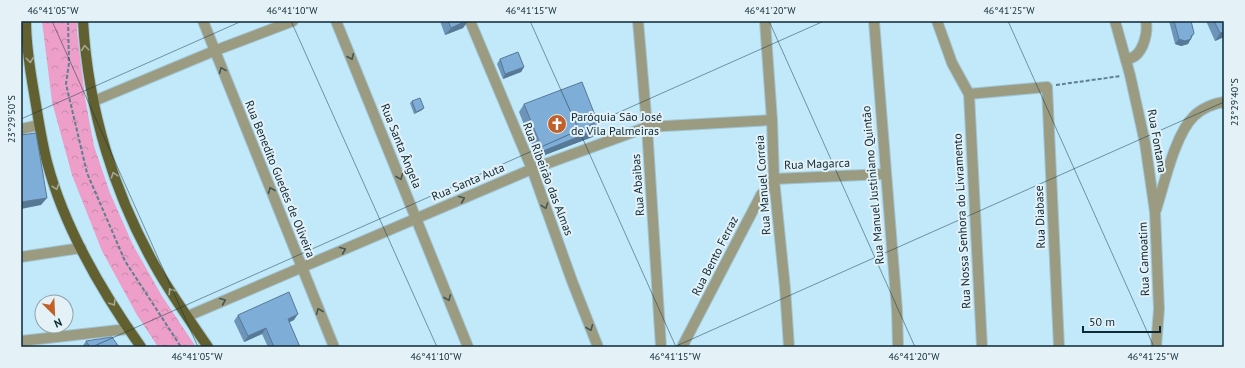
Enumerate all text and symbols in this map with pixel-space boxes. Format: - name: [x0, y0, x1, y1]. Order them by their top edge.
- text: 46°41'05"W: [27, 4, 79, 17]
- text: 46°41'10"W: [266, 4, 318, 17]
- text: 46°41'15"W: [505, 4, 557, 17]
- text: 46°41'20"W: [744, 4, 796, 17]
- text: 46°41'25"W: [983, 4, 1035, 17]
- one-way arrow: [81, 45, 90, 52]
- one-way arrow: [346, 53, 354, 60]
- one-way arrow: [25, 57, 34, 63]
- one-way arrow: [219, 66, 227, 74]
- text: 23°29'40"S: [1228, 78, 1241, 126]
- text: 23°29'50"S: [5, 95, 18, 143]
- street label: Rua Benedito Guedes de Oliveira: [242, 98, 319, 260]
- street label: Rua Santa Ângela: [378, 101, 425, 190]
- street label: Rua Manuel Justiniano Quintão: [858, 105, 887, 265]
- street label: Rua Fontana: [1145, 108, 1170, 174]
- place label: Paróquia São José de Vila Palmeiras: [571, 109, 662, 138]
- church icon: Paróquia São José de Vila Palmeiras: [546, 113, 568, 135]
- street label: Rua Ribeirão das Almas: [520, 120, 577, 238]
- street label: Rua Nossa Senhora do Livramento: [949, 133, 974, 309]
- street label: Rua Manuel Correia: [752, 134, 773, 236]
- street label: Rua Abaibas: [628, 153, 647, 217]
- street label: Rua Magarca: [784, 155, 850, 172]
- street label: Rua Santa Auta: [429, 159, 507, 204]
- one-way arrow: [110, 172, 119, 179]
- one-way arrow: [395, 174, 403, 181]
- one-way arrow: [51, 183, 59, 190]
- street label: Rua Diabase: [1031, 185, 1048, 249]
- one-way arrow: [267, 187, 275, 194]
- one-way arrow: [458, 196, 466, 204]
- one-way arrow: [541, 202, 549, 209]
- street label: Rua Bento Ferraz: [688, 213, 741, 298]
- street label: Rua Camoatim: [1135, 222, 1152, 296]
- one-way arrow: [338, 247, 346, 255]
- one-way arrow: [168, 288, 176, 295]
- north arrow: [34, 294, 74, 334]
- one-way arrow: [443, 294, 451, 302]
- one-way arrow: [219, 298, 227, 306]
- one-way arrow: [108, 299, 115, 306]
- one-way arrow: [316, 307, 324, 314]
- scale bar: [1083, 308, 1160, 334]
- text: 50 m: [1089, 314, 1115, 329]
- text: N: [52, 315, 64, 331]
- one-way arrow: [586, 324, 594, 331]
- text: 46°41'05"W: [171, 350, 223, 363]
- text: 46°41'10"W: [410, 350, 462, 363]
- text: 46°41'15"W: [649, 350, 701, 363]
- text: 46°41'20"W: [888, 350, 940, 363]
- text: 46°41'25"W: [1127, 350, 1179, 363]

